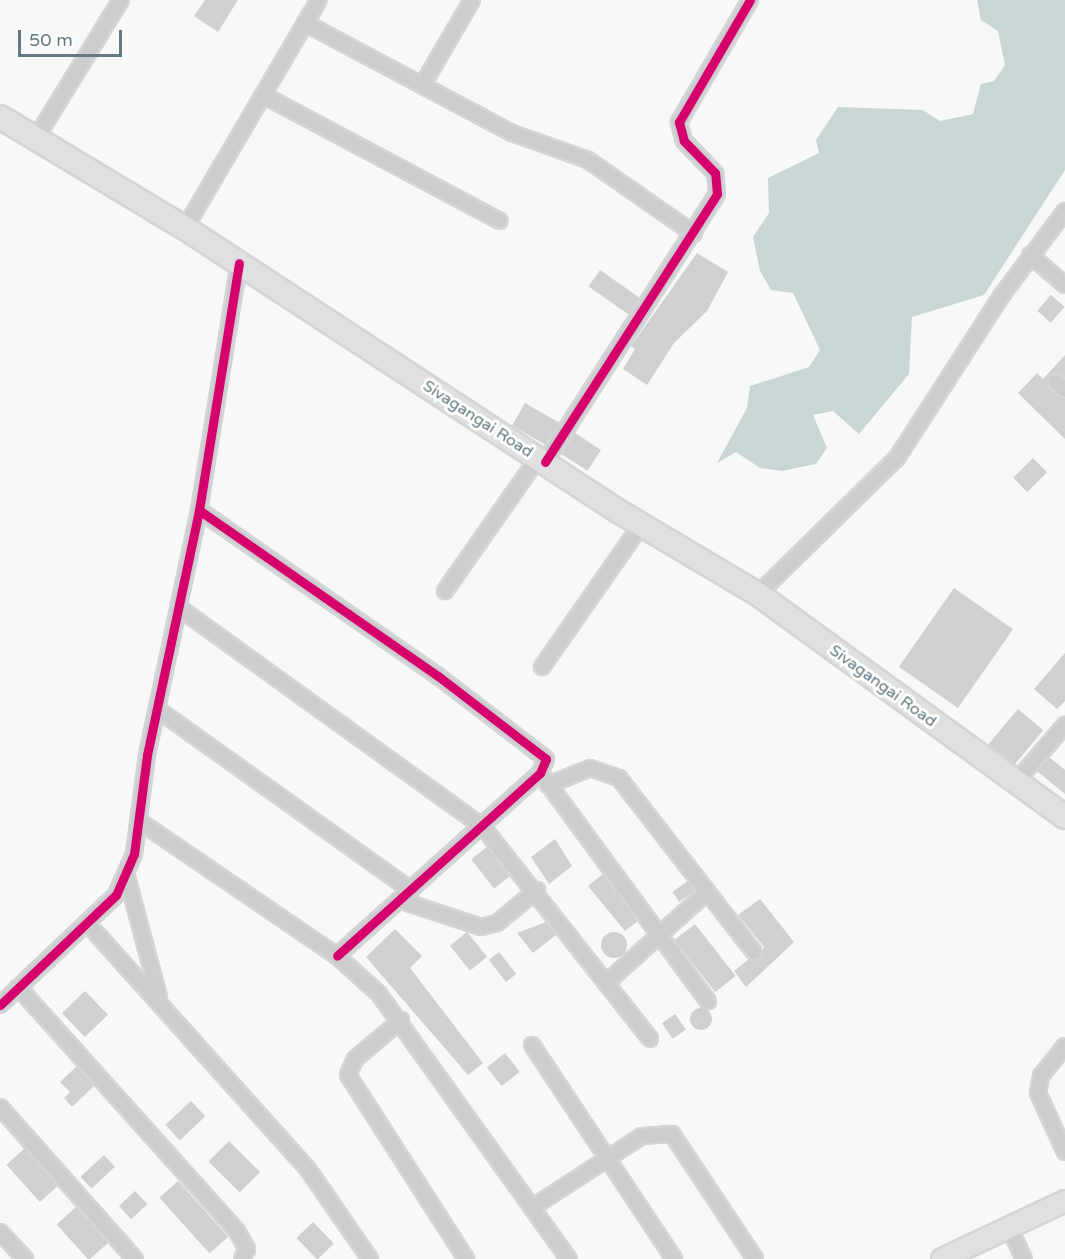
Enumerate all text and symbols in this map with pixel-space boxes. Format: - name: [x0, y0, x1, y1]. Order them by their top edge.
- scale bar: [21, 18, 124, 56]
- text: 50 m: [29, 29, 73, 51]
- street label: Sivagangai Road: [419, 376, 537, 462]
- street label: Sivagangai Road: [826, 641, 940, 731]

